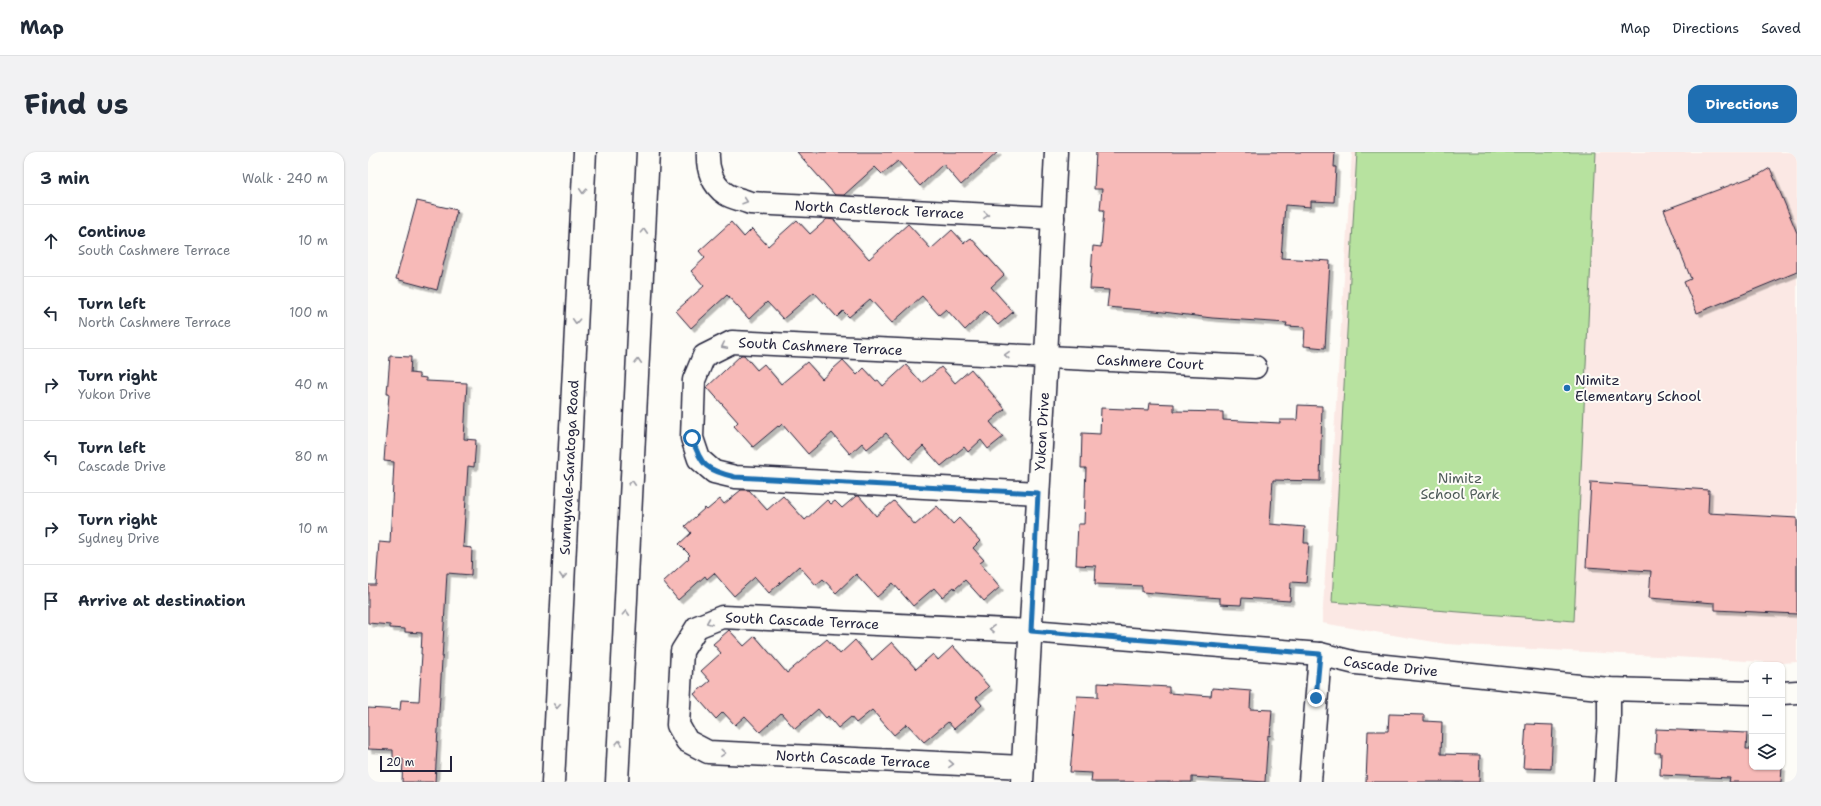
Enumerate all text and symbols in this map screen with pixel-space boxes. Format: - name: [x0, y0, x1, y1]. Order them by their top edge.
- text: Map: [20, 15, 64, 40]
- text: Map: [1621, 19, 1651, 37]
- text: Directions: [1673, 19, 1739, 37]
- text: Saved: [1761, 19, 1801, 37]
- text: Find us: [24, 85, 129, 123]
- button: Directions: [1688, 85, 1797, 123]
- text: 3 min: [40, 167, 90, 189]
- text: Walk · 240 m: [242, 170, 328, 187]
- one-way arrow: [578, 188, 587, 194]
- one-way arrow: [741, 196, 748, 205]
- street label: North Castlerock Terrace: [794, 196, 965, 223]
- one-way arrow: [983, 211, 989, 219]
- text: Continue: [78, 222, 146, 242]
- one-way arrow: [640, 228, 649, 234]
- icon: ahead: [40, 230, 62, 252]
- text: 10 m: [298, 232, 328, 249]
- text: South Cashmere Terrace: [78, 242, 230, 259]
- text: Turn left: [78, 294, 146, 314]
- icon: left: [40, 302, 62, 324]
- text: 100 m: [289, 304, 328, 321]
- text: North Cashmere Terrace: [78, 314, 231, 331]
- one-way arrow: [572, 318, 581, 324]
- street label: South Cashmere Terrace: [738, 333, 903, 359]
- one-way arrow: [721, 341, 729, 349]
- one-way arrow: [1004, 350, 1010, 359]
- street label: Cashmere Court: [1096, 350, 1204, 374]
- one-way arrow: [634, 358, 643, 364]
- text: Turn right: [78, 366, 158, 386]
- place label: Nimitz Elementary School: [1575, 371, 1702, 405]
- icon: right: [40, 374, 62, 396]
- text: 40 m: [294, 376, 328, 393]
- street label: Sunnyvale-Saratoga Road: [556, 379, 582, 555]
- marker: Nimitz Elementary School: [1562, 383, 1572, 393]
- text: Yukon Drive: [78, 386, 151, 403]
- street label: Yukon Drive: [1031, 392, 1053, 471]
- route start: [683, 429, 701, 447]
- text: Turn left: [78, 438, 146, 458]
- icon: left: [40, 446, 62, 468]
- text: 80 m: [294, 448, 328, 465]
- text: Cascade Drive: [78, 458, 166, 475]
- park label: Nimitz School Park: [1421, 469, 1499, 503]
- one-way arrow: [628, 480, 637, 486]
- text: Turn right: [78, 510, 158, 530]
- icon: right: [40, 518, 62, 540]
- text: 10 m: [298, 520, 328, 537]
- text: Sydney Drive: [78, 530, 160, 547]
- one-way arrow: [559, 573, 568, 579]
- icon: arrive: [40, 590, 62, 612]
- text: Arrive at destination: [78, 591, 246, 611]
- street label: South Cascade Terrace: [725, 608, 880, 633]
- one-way arrow: [621, 610, 630, 616]
- one-way arrow: [706, 618, 713, 626]
- one-way arrow: [989, 625, 995, 633]
- street label: Cascade Drive: [1342, 651, 1439, 680]
- map controls: [1749, 662, 1785, 770]
- button: +: [1749, 662, 1785, 698]
- route end: [1307, 689, 1325, 707]
- button: −: [1749, 698, 1785, 734]
- one-way arrow: [553, 703, 561, 709]
- button: layers: [1749, 734, 1785, 770]
- one-way arrow: [615, 740, 624, 746]
- street label: North Cascade Terrace: [775, 746, 931, 772]
- one-way arrow: [720, 749, 726, 757]
- scale bar: [380, 754, 452, 773]
- text: 20 m: [386, 755, 414, 770]
- one-way arrow: [948, 759, 954, 768]

